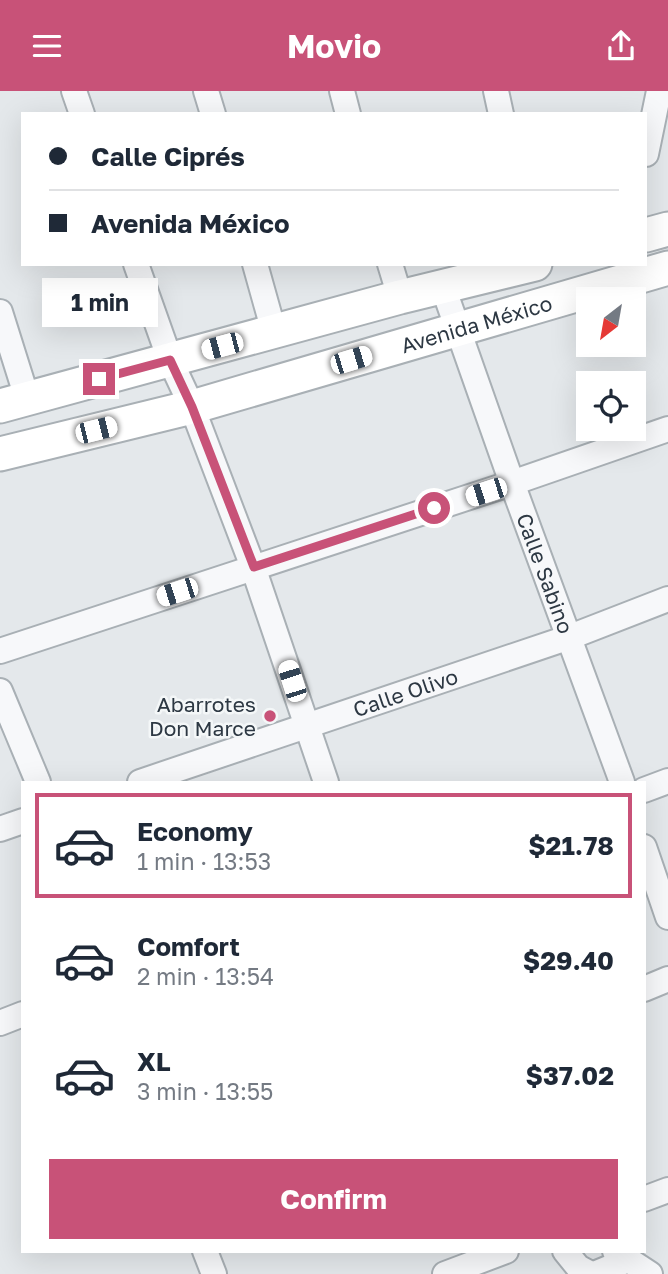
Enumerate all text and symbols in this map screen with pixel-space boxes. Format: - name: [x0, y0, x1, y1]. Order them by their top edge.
- icon: menu: [28, 27, 66, 65]
- text: Movio: [287, 27, 381, 65]
- icon: share: [602, 27, 640, 65]
- text: Calle Ciprés: [91, 141, 245, 172]
- text: Avenida México: [91, 208, 290, 239]
- callout: 1 min: [41, 278, 157, 327]
- north arrow: [576, 287, 646, 357]
- map controls: [576, 287, 646, 441]
- text: 1 min: [71, 288, 129, 316]
- street label: Avenida México: [398, 290, 555, 358]
- car: [199, 330, 246, 362]
- car: [328, 344, 375, 376]
- route end: [83, 363, 115, 395]
- button: locate: [576, 371, 646, 441]
- car: [74, 415, 119, 445]
- car: [463, 476, 510, 508]
- route start: [418, 492, 450, 524]
- street label: Calle Sabino: [511, 510, 579, 637]
- car: [154, 576, 201, 608]
- car: [276, 658, 309, 704]
- street label: Calle Olivo: [350, 663, 461, 722]
- place label: Abarrotes Don Marce: [149, 691, 256, 741]
- marker: Abarrotes Don Marce: [262, 708, 278, 724]
- icon: car: [53, 814, 116, 877]
- text: Economy: [137, 816, 253, 847]
- text: $21.78: [528, 830, 614, 861]
- text: 1 min · 13:53: [137, 847, 271, 875]
- icon: car: [53, 929, 116, 992]
- text: Comfort: [137, 931, 240, 962]
- text: $29.40: [523, 945, 614, 976]
- text: 2 min · 13:54: [137, 962, 274, 990]
- icon: car: [53, 1044, 116, 1107]
- text: XL: [137, 1046, 171, 1077]
- text: $37.02: [525, 1060, 614, 1091]
- text: 3 min · 13:55: [137, 1077, 273, 1105]
- button: Confirm: [49, 1159, 618, 1239]

